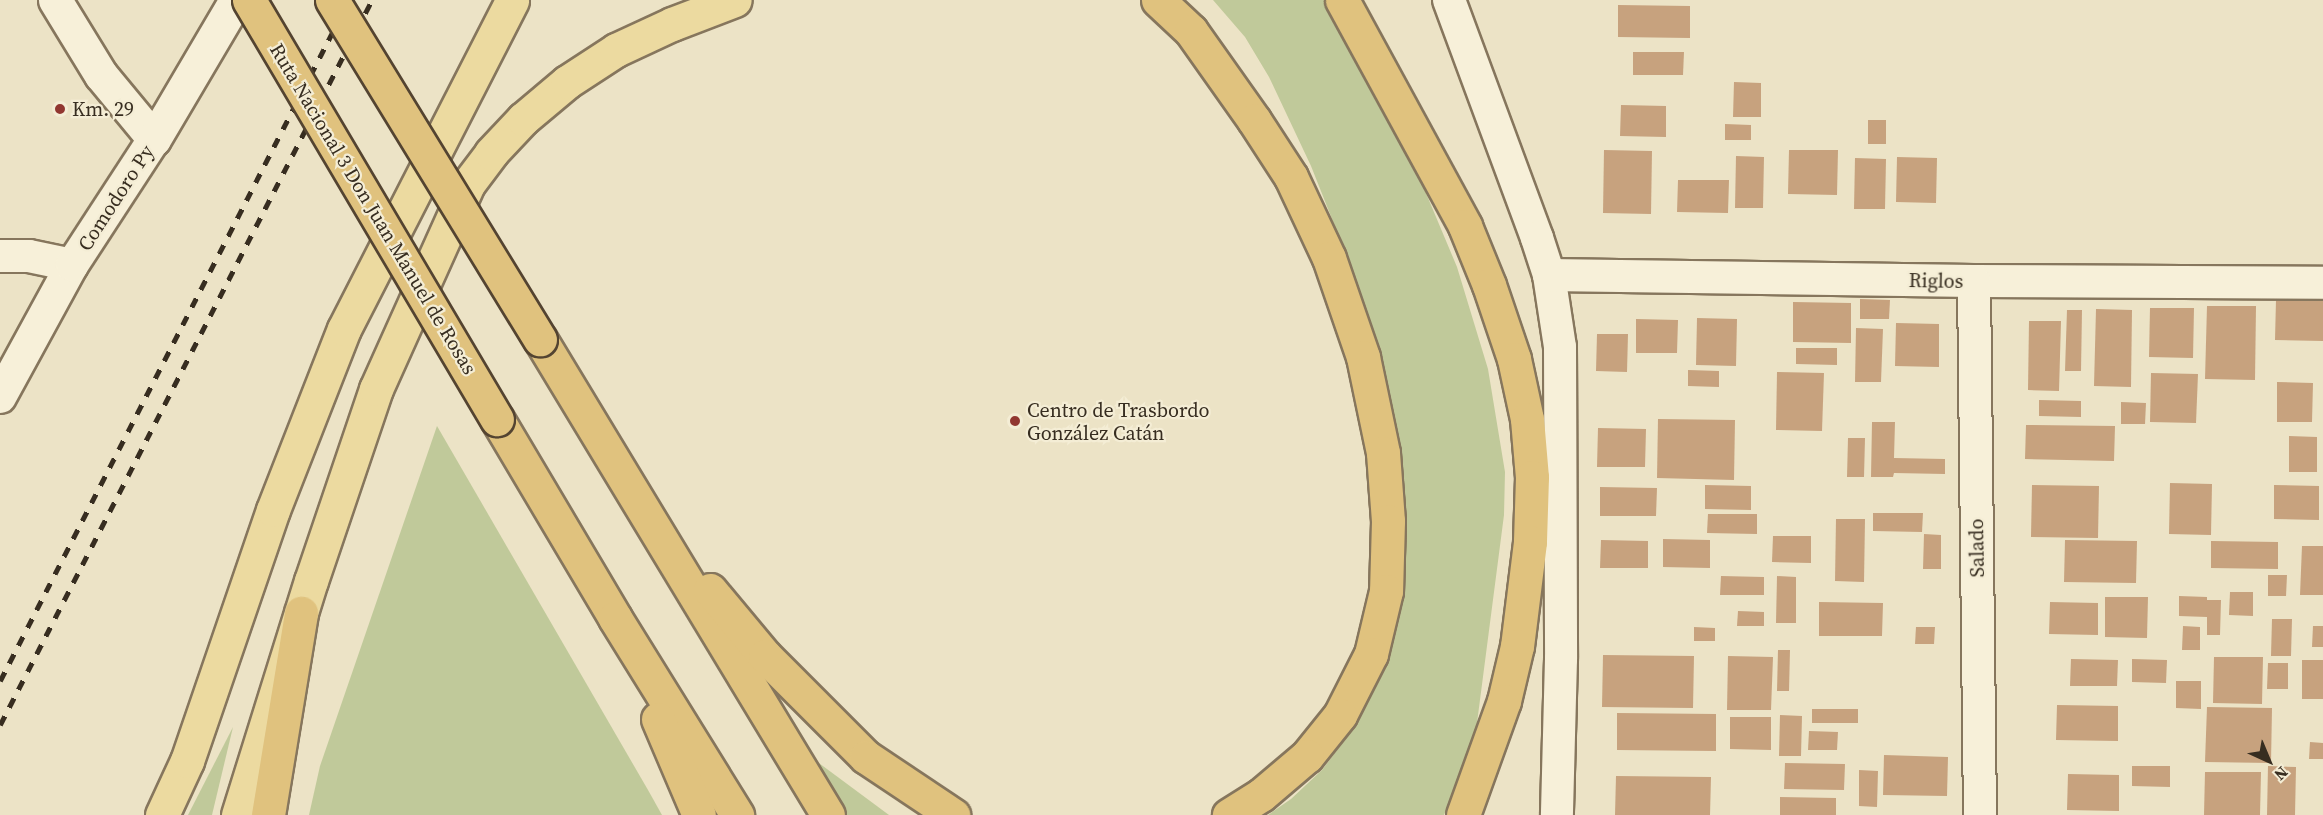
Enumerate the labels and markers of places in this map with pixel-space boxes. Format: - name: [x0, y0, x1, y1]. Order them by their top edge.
- place label: Km. 29: [72, 97, 134, 121]
- marker: Km. 29: [53, 102, 67, 116]
- place label: Centro de Trasbordo González Catán: [1027, 398, 1210, 445]
- marker: Centro de Trasbordo González Catán: [1008, 414, 1022, 428]

